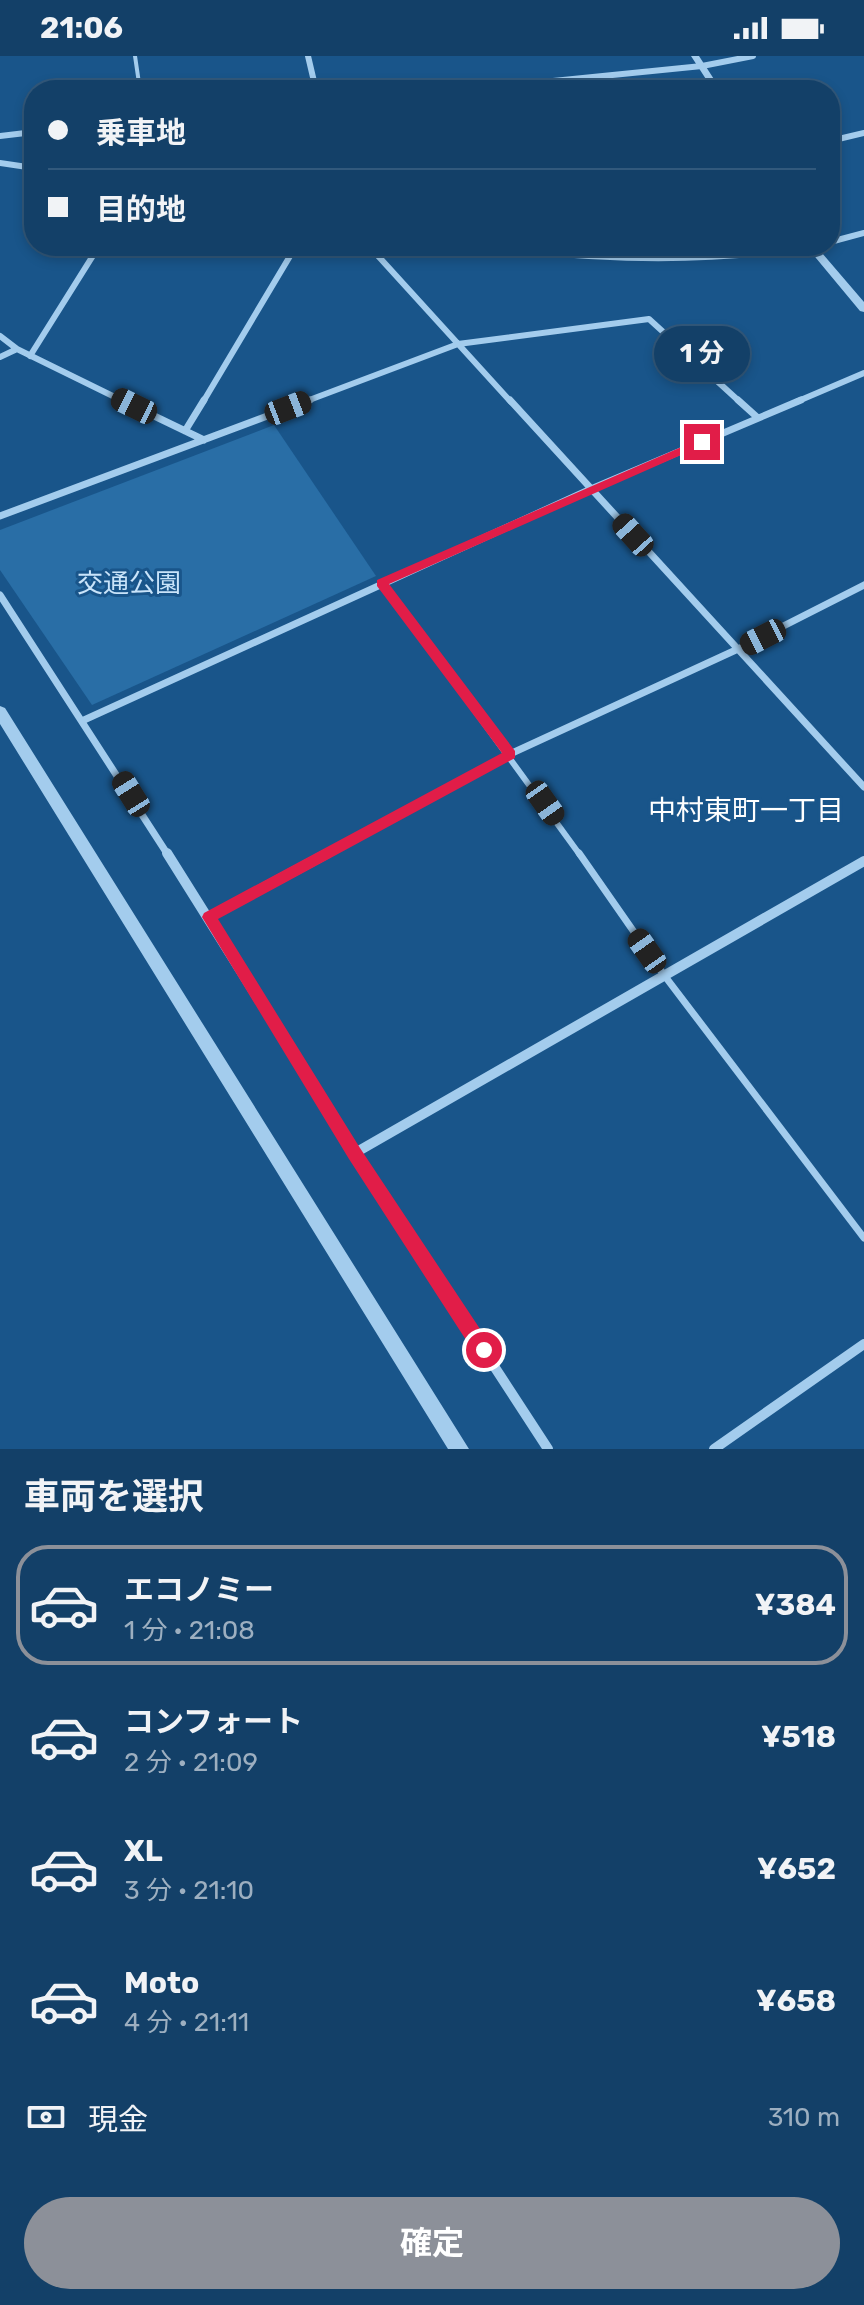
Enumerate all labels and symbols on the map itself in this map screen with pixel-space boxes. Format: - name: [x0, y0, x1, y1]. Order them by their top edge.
- callout: 1 分: [654, 326, 750, 382]
- car: [107, 385, 161, 427]
- car: [261, 388, 315, 428]
- route end: [684, 424, 720, 460]
- car: [608, 509, 658, 561]
- park label: 交通公園: [77, 568, 181, 599]
- car: [736, 615, 790, 659]
- car: [108, 767, 154, 821]
- car: [521, 776, 569, 830]
- district label: 中村東町一丁目: [648, 794, 844, 827]
- car: [623, 924, 671, 978]
- route start: [466, 1332, 502, 1368]

